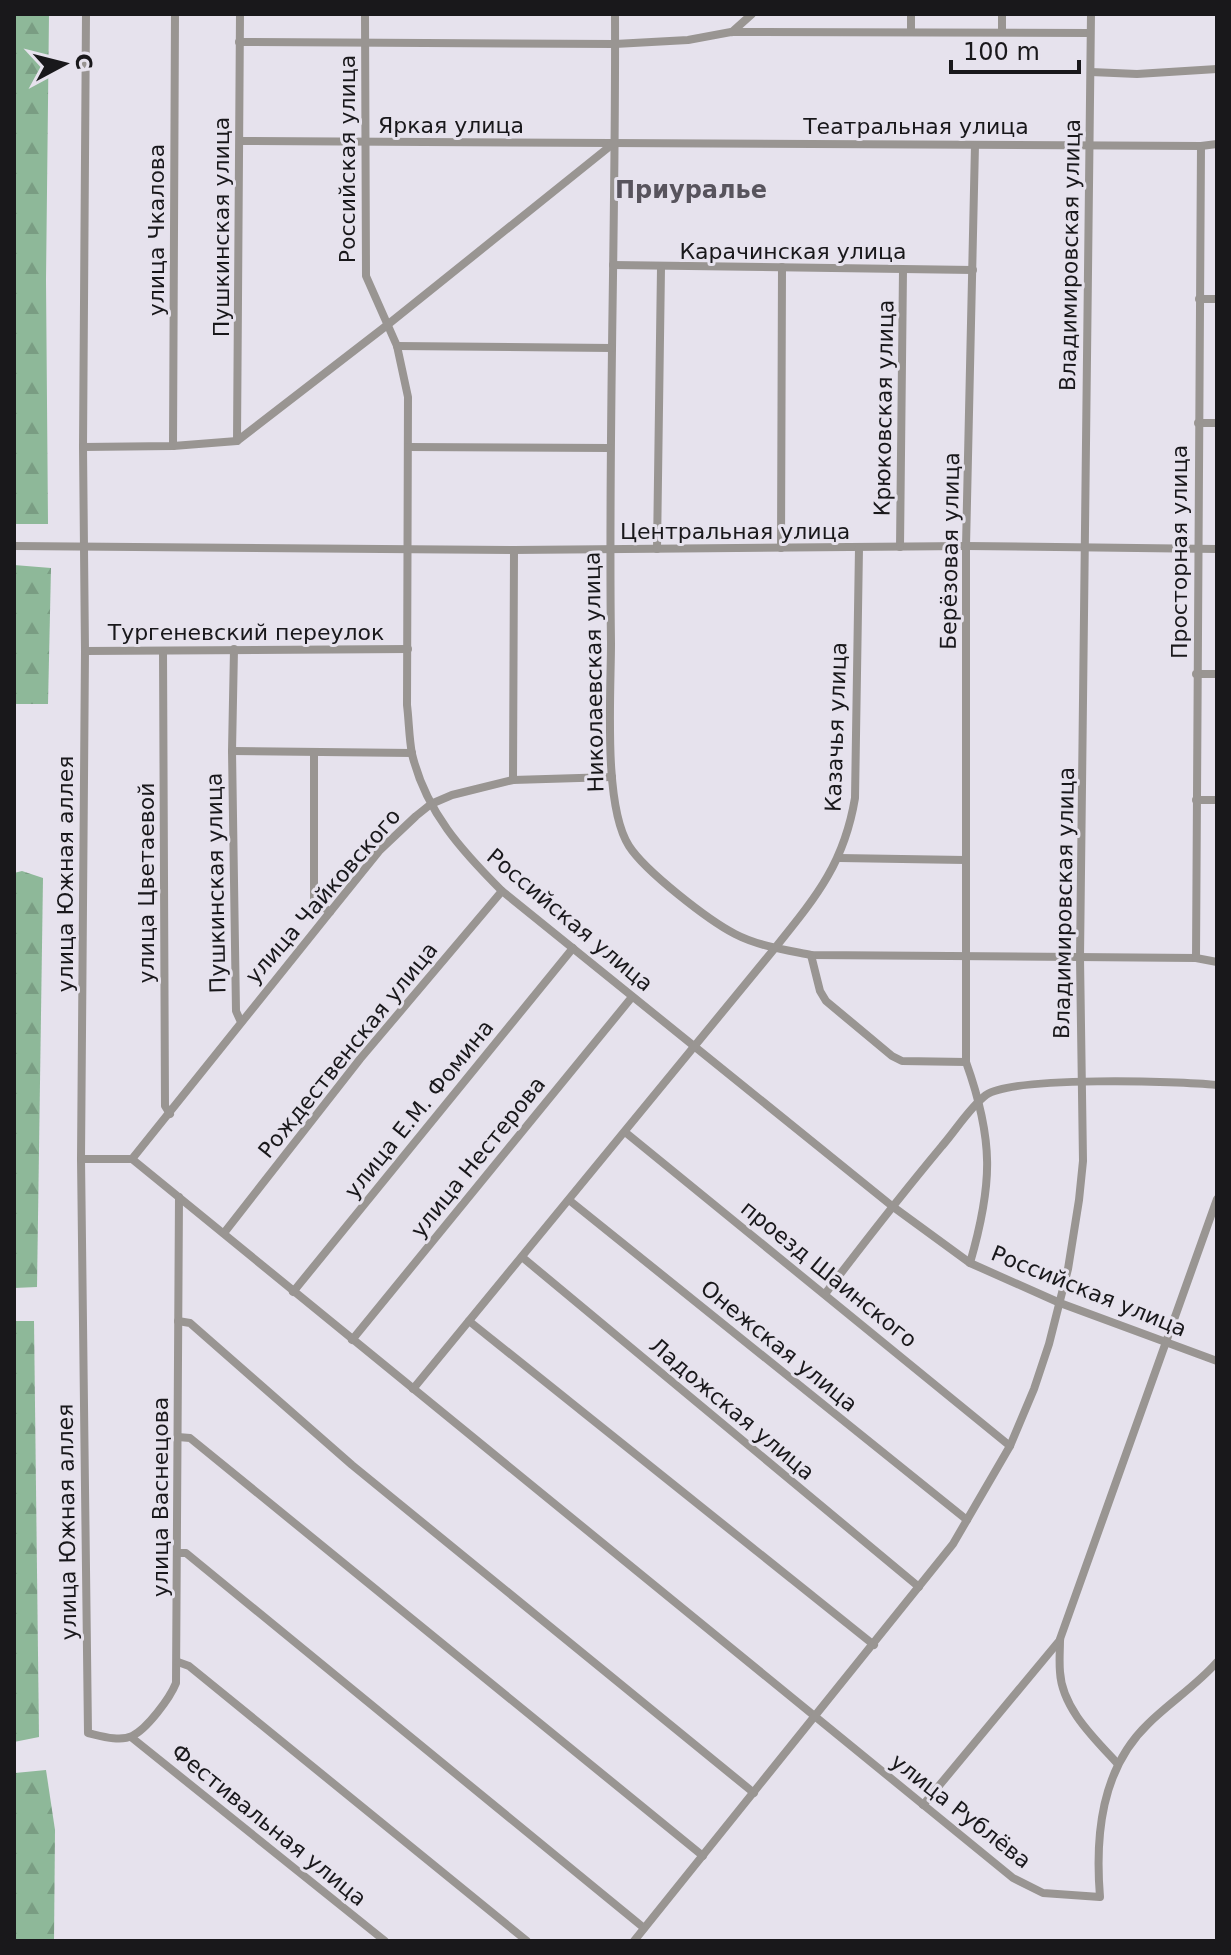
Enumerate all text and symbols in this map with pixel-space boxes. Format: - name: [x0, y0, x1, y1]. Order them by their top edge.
- north arrow: [24, 24, 104, 104]
- scale bar: [951, 24, 1079, 74]
- text: 100 m: [963, 38, 1040, 66]
- text: С: [70, 52, 97, 71]
- street label: Российская улица: [335, 55, 360, 263]
- street label: Яркая улица: [378, 113, 524, 138]
- street label: Театральная улица: [802, 114, 1029, 139]
- street label: Пушкинская улица: [209, 117, 234, 337]
- street label: Владимировская улица: [1055, 119, 1085, 391]
- street label: улица Чкалова: [144, 144, 169, 316]
- district label: Приуралье: [615, 176, 767, 204]
- street label: Карачинская улица: [679, 239, 907, 264]
- street label: Крюковская улица: [870, 299, 898, 517]
- street label: Просторная улица: [1167, 445, 1192, 659]
- street label: Берёзовая улица: [936, 452, 964, 650]
- street label: Центральная улица: [620, 519, 850, 544]
- street label: Николаевская улица: [579, 552, 609, 792]
- street label: Тургеневский переулок: [107, 620, 384, 645]
- street label: Казачья улица: [821, 641, 851, 813]
- street label: улица Южная аллея: [53, 756, 78, 992]
- street label: Владимировская улица: [1049, 767, 1079, 1039]
- street label: Пушкинская улица: [202, 773, 230, 993]
- street label: улица Цветаевой: [134, 783, 159, 983]
- street label: улица Чайковского: [240, 804, 406, 988]
- street label: Российская улица: [482, 843, 658, 997]
- street label: Рождественская улица: [253, 937, 443, 1163]
- street label: улица Е.М. Фомина: [339, 1015, 499, 1203]
- street label: улица Нестерова: [406, 1072, 550, 1242]
- street label: проезд Шаинского: [736, 1195, 922, 1353]
- street label: Российская улица: [988, 1240, 1190, 1342]
- street label: Онежская улица: [696, 1275, 862, 1417]
- street label: Ладожская улица: [645, 1333, 819, 1485]
- street label: улица Васнецова: [148, 1397, 173, 1597]
- street label: улица Южная аллея: [52, 1403, 82, 1641]
- street label: Фестивальная улица: [167, 1739, 371, 1911]
- street label: улица Рублёва: [886, 1749, 1036, 1873]

